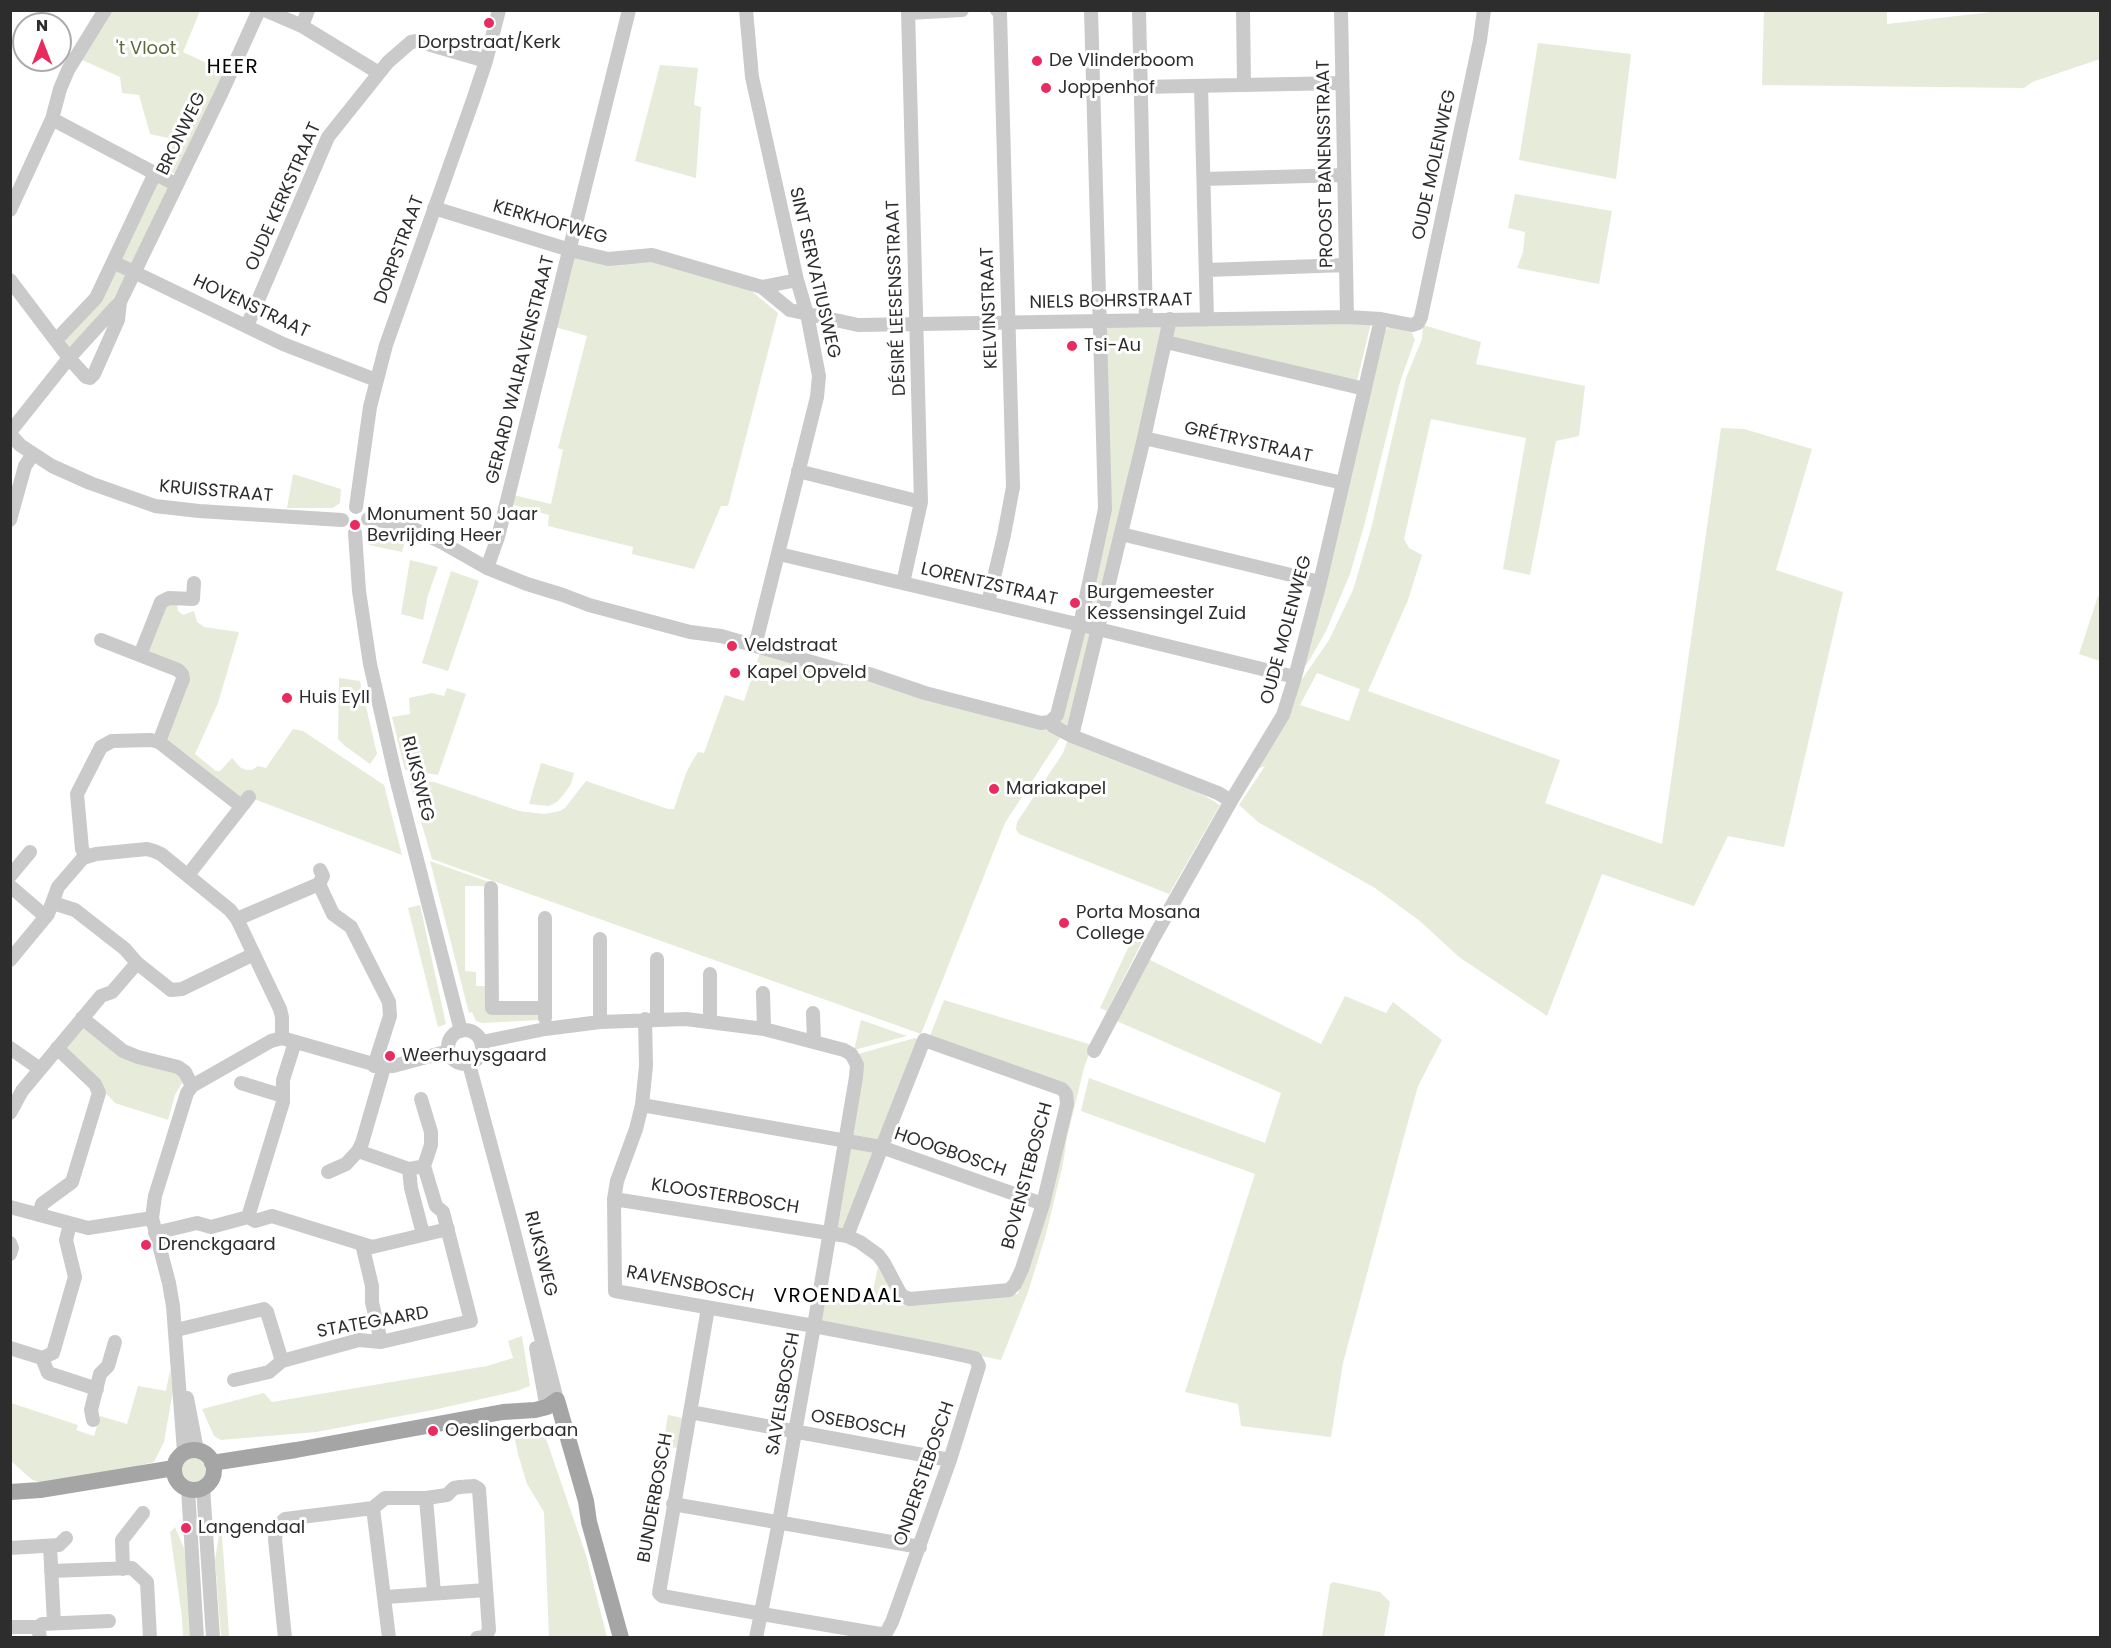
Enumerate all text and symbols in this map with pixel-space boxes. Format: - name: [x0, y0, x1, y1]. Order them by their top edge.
- north arrow: [12, 12, 72, 72]
- text: N: [36, 14, 48, 37]
- marker: Dorpstraat/Kerk: [482, 16, 496, 30]
- place label: Dorpstraat/Kerk: [417, 32, 561, 54]
- park label: 't Vloot: [116, 38, 176, 60]
- place label: De Vlinderboom: [1049, 50, 1194, 72]
- marker: De Vlinderboom: [1030, 54, 1044, 68]
- district label: HEER: [207, 56, 259, 80]
- street label: PROOST BANENSSTRAAT: [1313, 60, 1339, 268]
- place label: Joppenhof: [1058, 77, 1155, 99]
- marker: Joppenhof: [1039, 81, 1053, 95]
- street label: OUDE MOLENWEG: [1409, 88, 1461, 242]
- street label: BRONWEG: [153, 89, 211, 179]
- street label: OUDE KERKSTRAAT: [242, 119, 326, 275]
- street label: SINT SERVATIUSWEG: [784, 185, 844, 361]
- street label: DORPSTRAAT: [370, 193, 430, 307]
- street label: KERKHOFWEG: [490, 196, 610, 250]
- street label: DÉSIRÉ LEESENSSTRAAT: [883, 199, 911, 397]
- street label: KELVINSTRAAT: [977, 247, 1003, 369]
- street label: GERARD WALRAVENSTRAAT: [482, 254, 560, 486]
- street label: HOVENSTRAAT: [189, 271, 313, 343]
- street label: NIELS BOHRSTRAAT: [1029, 290, 1193, 314]
- place label: Tsi-Au: [1084, 335, 1141, 357]
- marker: Tsi-Au: [1065, 339, 1079, 353]
- street label: GRÉTRYSTRAAT: [1182, 418, 1314, 468]
- street label: KRUISSTRAAT: [158, 476, 274, 508]
- place label: Monument 50 Jaar Bevrijding Heer: [367, 504, 538, 546]
- marker: Monument 50 Jaar Bevrijding Heer: [348, 518, 362, 532]
- street label: OUDE MOLENWEG: [1257, 553, 1317, 707]
- street label: LORENTZSTRAAT: [919, 559, 1059, 611]
- place label: Burgemeester Kessensingel Zuid: [1087, 582, 1246, 624]
- marker: Burgemeester Kessensingel Zuid: [1068, 596, 1082, 610]
- place label: Veldstraat: [744, 635, 837, 657]
- marker: Veldstraat: [725, 639, 739, 653]
- place label: Kapel Opveld: [747, 662, 867, 684]
- marker: Kapel Opveld: [728, 666, 742, 680]
- place label: Huis Eyll: [299, 687, 370, 709]
- marker: Huis Eyll: [280, 691, 294, 705]
- street label: RIJKSWEG: [396, 734, 438, 824]
- place label: Mariakapel: [1006, 778, 1106, 800]
- marker: Mariakapel: [987, 782, 1001, 796]
- place label: Porta Mosana College: [1076, 902, 1200, 944]
- marker: Porta Mosana College: [1057, 916, 1071, 930]
- place label: Weerhuysgaard: [402, 1045, 547, 1067]
- marker: Weerhuysgaard: [383, 1049, 397, 1063]
- street label: BOVENSTEBOSCH: [998, 1100, 1058, 1252]
- street label: HOOGBOSCH: [891, 1124, 1009, 1182]
- street label: KLOOSTERBOSCH: [650, 1175, 800, 1219]
- street label: RIJKSWEG: [519, 1209, 561, 1299]
- place label: Drenckgaard: [158, 1234, 276, 1256]
- marker: Drenckgaard: [139, 1238, 153, 1252]
- street label: RAVENSBOSCH: [624, 1262, 756, 1308]
- district label: VROENDAAL: [774, 1285, 902, 1309]
- street label: STATEGAARD: [315, 1303, 431, 1343]
- street label: SAVELSBOSCH: [763, 1331, 805, 1457]
- street label: ONDERSTEBOSCH: [890, 1399, 960, 1549]
- street label: OSEBOSCH: [809, 1406, 907, 1444]
- place label: Oeslingerbaan: [445, 1420, 578, 1442]
- marker: Oeslingerbaan: [426, 1424, 440, 1438]
- street label: BUNDERBOSCH: [634, 1432, 678, 1564]
- place label: Langendaal: [198, 1517, 305, 1539]
- marker: Langendaal: [179, 1521, 193, 1535]

